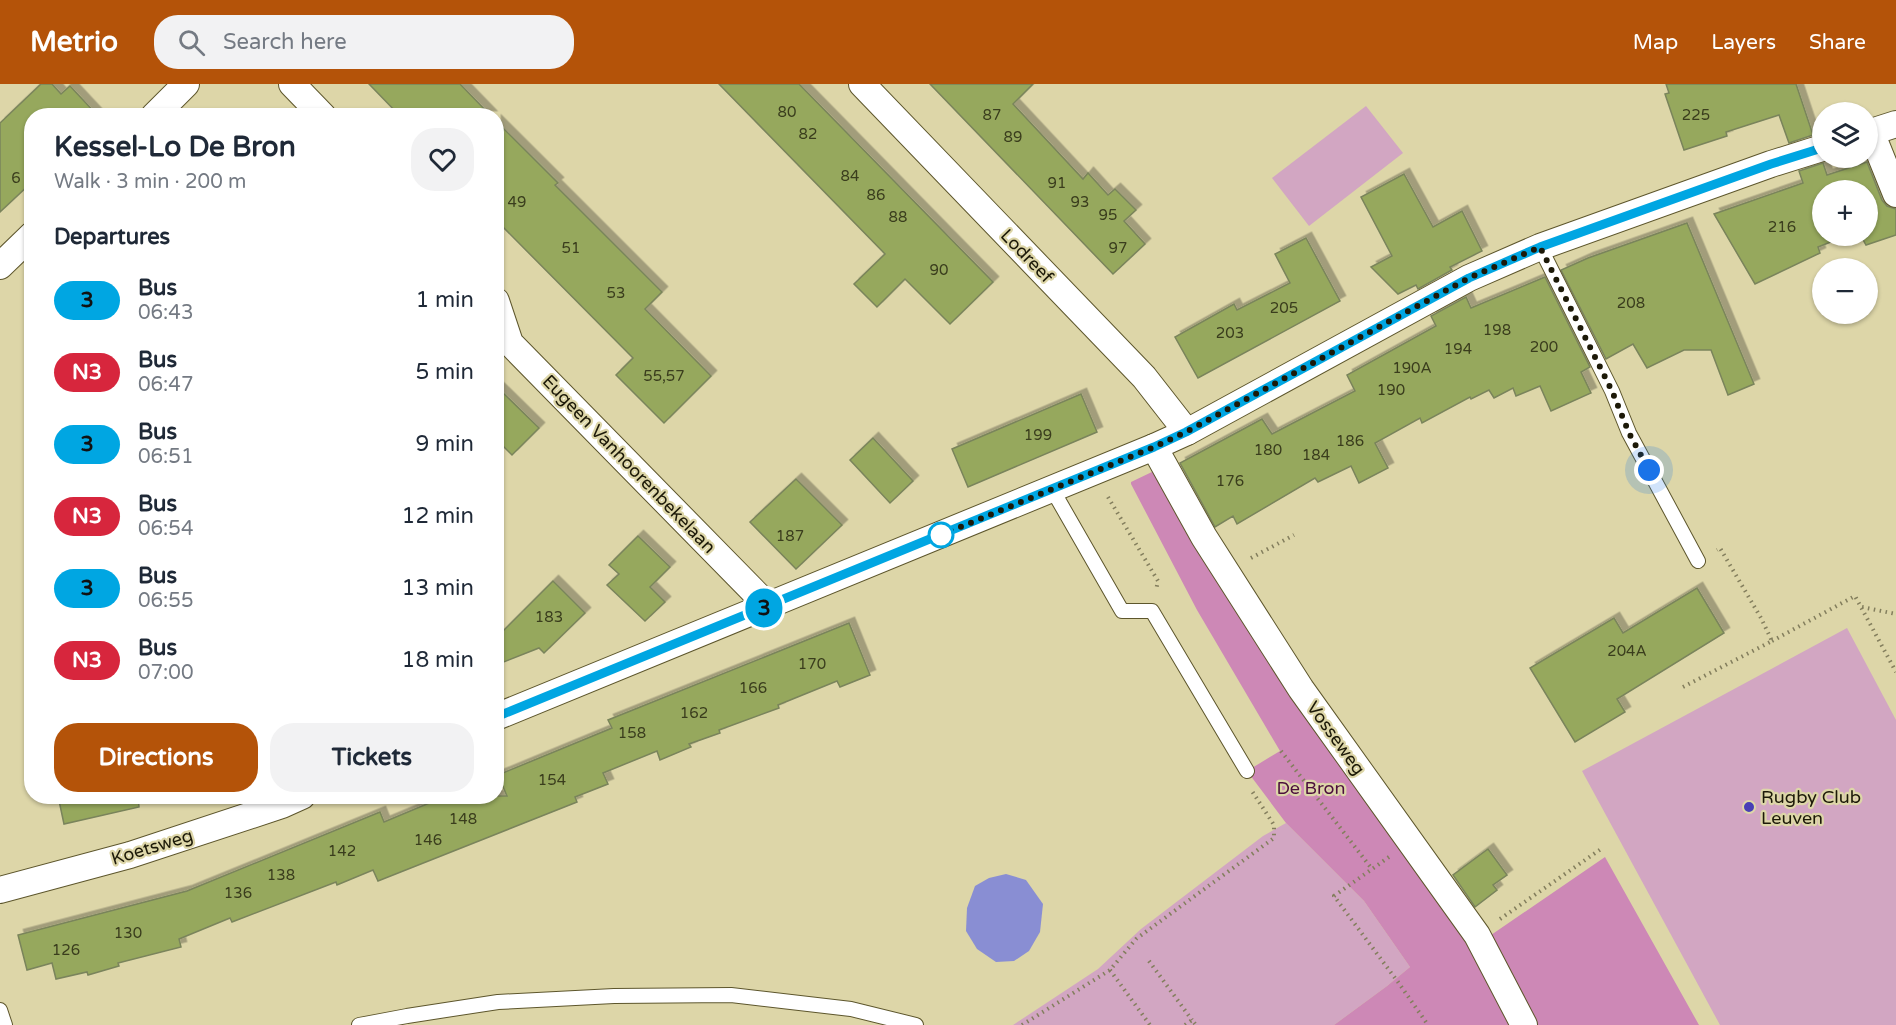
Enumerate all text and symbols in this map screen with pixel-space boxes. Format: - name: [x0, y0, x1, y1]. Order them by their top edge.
- search box: [154, 15, 574, 69]
- text: Metrio: [30, 25, 118, 59]
- icon: search: [175, 26, 208, 59]
- text: Search here: [223, 29, 347, 55]
- text: Map: [1633, 30, 1678, 55]
- text: Layers: [1711, 30, 1776, 55]
- text: Share: [1809, 30, 1866, 55]
- map controls: [1812, 102, 1878, 324]
- button: layers: [1812, 102, 1878, 168]
- house number: 80: [778, 103, 796, 121]
- house number: 87: [983, 106, 1001, 124]
- house number: 225: [1682, 106, 1710, 124]
- house number: 82: [799, 125, 817, 143]
- button: heart: [411, 128, 474, 191]
- house number: 89: [1004, 128, 1022, 146]
- text: Kessel-Lo De Bron: [54, 130, 296, 164]
- house number: 84: [841, 167, 859, 185]
- house number: 6: [11, 169, 21, 187]
- text: Walk · 3 min · 200 m: [54, 170, 246, 194]
- house number: 91: [1048, 174, 1066, 192]
- button: +: [1812, 180, 1878, 246]
- house number: 86: [867, 186, 885, 204]
- house number: 49: [508, 193, 526, 211]
- house number: 93: [1071, 193, 1089, 211]
- house number: 95: [1099, 206, 1117, 224]
- house number: 88: [889, 208, 907, 226]
- house number: 216: [1768, 218, 1796, 236]
- text: Departures: [54, 224, 170, 250]
- street label: Lodreef: [996, 224, 1058, 288]
- house number: 51: [562, 239, 580, 257]
- house number: 97: [1109, 239, 1127, 257]
- button: −: [1812, 258, 1878, 324]
- house number: 90: [930, 261, 948, 279]
- text: Bus: [138, 275, 177, 301]
- house number: 53: [607, 284, 625, 302]
- text: 1 min: [415, 287, 474, 313]
- text: 3: [80, 288, 94, 313]
- house number: 208: [1617, 294, 1645, 312]
- house number: 205: [1270, 299, 1298, 317]
- text: 06:43: [138, 301, 193, 325]
- house number: 198: [1483, 321, 1511, 339]
- house number: 203: [1216, 324, 1244, 342]
- house number: 200: [1530, 338, 1558, 356]
- house number: 194: [1444, 340, 1472, 358]
- text: Bus: [138, 347, 177, 373]
- text: 5 min: [415, 359, 474, 385]
- house number: 190A: [1392, 359, 1432, 377]
- text: N3: [72, 360, 102, 385]
- house number: 55,57: [643, 367, 685, 385]
- street label: Eugeen Vanhoorenbekelaan: [538, 370, 720, 558]
- text: 06:47: [138, 373, 193, 397]
- house number: 190: [1377, 381, 1405, 399]
- text: Bus: [138, 419, 177, 445]
- house number: 199: [1024, 426, 1052, 444]
- text: 9 min: [415, 431, 474, 457]
- text: 3: [80, 432, 94, 457]
- house number: 186: [1336, 432, 1364, 450]
- house number: 180: [1254, 441, 1282, 459]
- text: 06:51: [138, 445, 193, 469]
- house number: 184: [1302, 446, 1330, 464]
- your location: [1634, 455, 1664, 485]
- house number: 176: [1216, 472, 1244, 490]
- text: Bus: [138, 491, 177, 517]
- text: 12 min: [402, 503, 474, 529]
- text: N3: [72, 504, 102, 529]
- text: 06:54: [138, 517, 193, 541]
- unlabelled marker: [928, 522, 954, 548]
- house number: 187: [776, 527, 804, 545]
- text: Bus: [138, 563, 177, 589]
- text: 13 min: [402, 575, 474, 601]
- text: 3: [80, 576, 94, 601]
- line badge: 3: [744, 588, 783, 628]
- text: 06:55: [138, 589, 193, 613]
- text: 3: [757, 596, 771, 621]
- house number: 183: [535, 608, 563, 626]
- text: Bus: [138, 635, 177, 661]
- house number: 204A: [1607, 642, 1647, 660]
- text: 18 min: [402, 647, 474, 673]
- text: N3: [72, 648, 102, 673]
- house number: 170: [798, 655, 826, 673]
- text: 07:00: [138, 661, 193, 685]
- house number: 166: [739, 679, 767, 697]
- street label: Vosseweg: [1302, 697, 1370, 779]
- house number: 162: [680, 704, 708, 722]
- button: Directions: [54, 723, 258, 792]
- button: Tickets: [270, 723, 474, 792]
- house number: 158: [618, 724, 646, 742]
- house number: 154: [538, 771, 566, 789]
- park label: De Bron: [1277, 777, 1345, 799]
- place label: Rugby Club Leuven: [1761, 786, 1861, 829]
- marker: Rugby Club Leuven: [1742, 800, 1756, 814]
- house number: 148: [449, 810, 477, 828]
- street label: Koetsweg: [108, 824, 196, 870]
- house number: 146: [414, 831, 442, 849]
- house number: 142: [328, 842, 356, 860]
- house number: 138: [267, 866, 295, 884]
- house number: 136: [224, 884, 252, 902]
- house number: 130: [114, 924, 142, 942]
- house number: 126: [52, 941, 80, 959]

